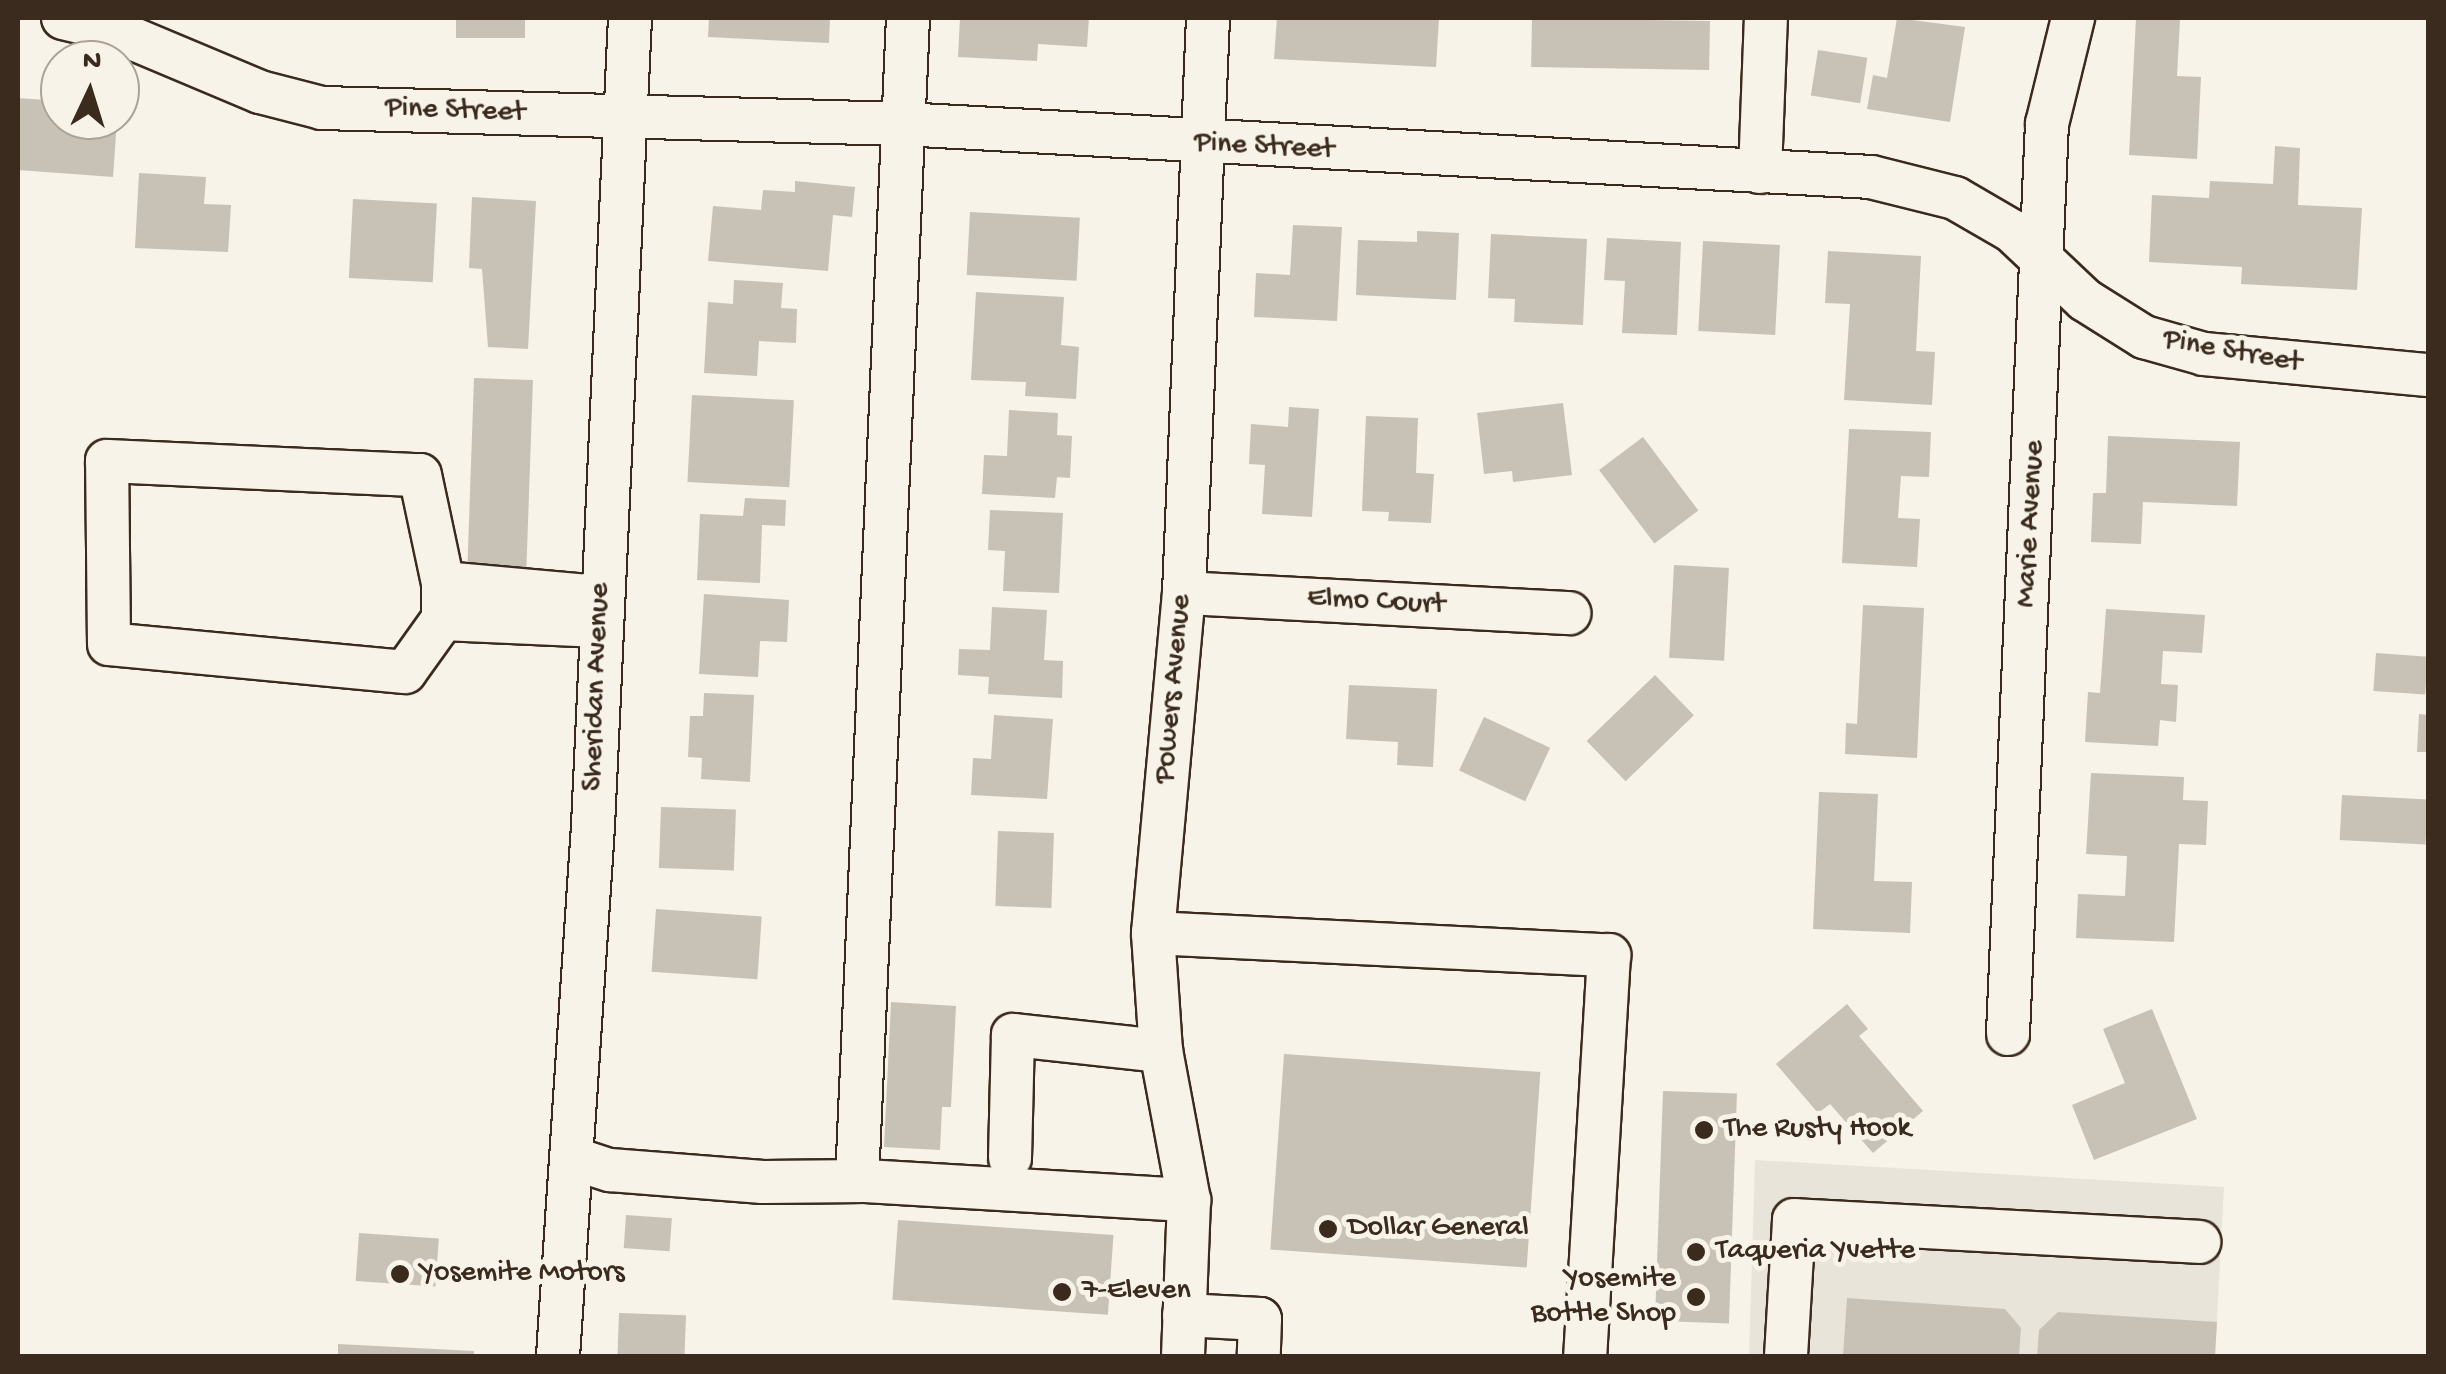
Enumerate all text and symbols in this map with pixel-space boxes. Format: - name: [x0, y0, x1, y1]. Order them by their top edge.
- north arrow: [40, 40, 140, 140]
- text: N: [82, 44, 102, 79]
- street label: Pine Street: [384, 92, 526, 132]
- street label: Pine Street: [1193, 126, 1335, 170]
- street label: Pine Street: [2160, 323, 2304, 383]
- street label: Marie Avenue: [2010, 439, 2054, 609]
- street label: Elmo Court: [1306, 581, 1446, 625]
- street label: Sheridan Avenue: [576, 582, 620, 792]
- street label: Powers Avenue: [1149, 593, 1201, 785]
- place label: The Rusty Hook: [1724, 1112, 1911, 1148]
- marker: The Rusty Hook: [1693, 1119, 1715, 1141]
- place label: Dollar General: [1348, 1211, 1529, 1247]
- marker: Dollar General: [1317, 1218, 1339, 1240]
- place label: Taqueria Yvette: [1716, 1234, 1915, 1270]
- marker: Taqueria Yvette: [1685, 1241, 1707, 1263]
- place label: Yosemite Motors: [420, 1256, 625, 1292]
- place label: Yosemite Bottle Shop: [1531, 1262, 1676, 1332]
- marker: Yosemite Motors: [389, 1263, 411, 1285]
- place label: 7-Eleven: [1082, 1274, 1191, 1310]
- marker: 7-Eleven: [1051, 1281, 1073, 1303]
- marker: Yosemite Bottle Shop: [1685, 1286, 1707, 1308]

